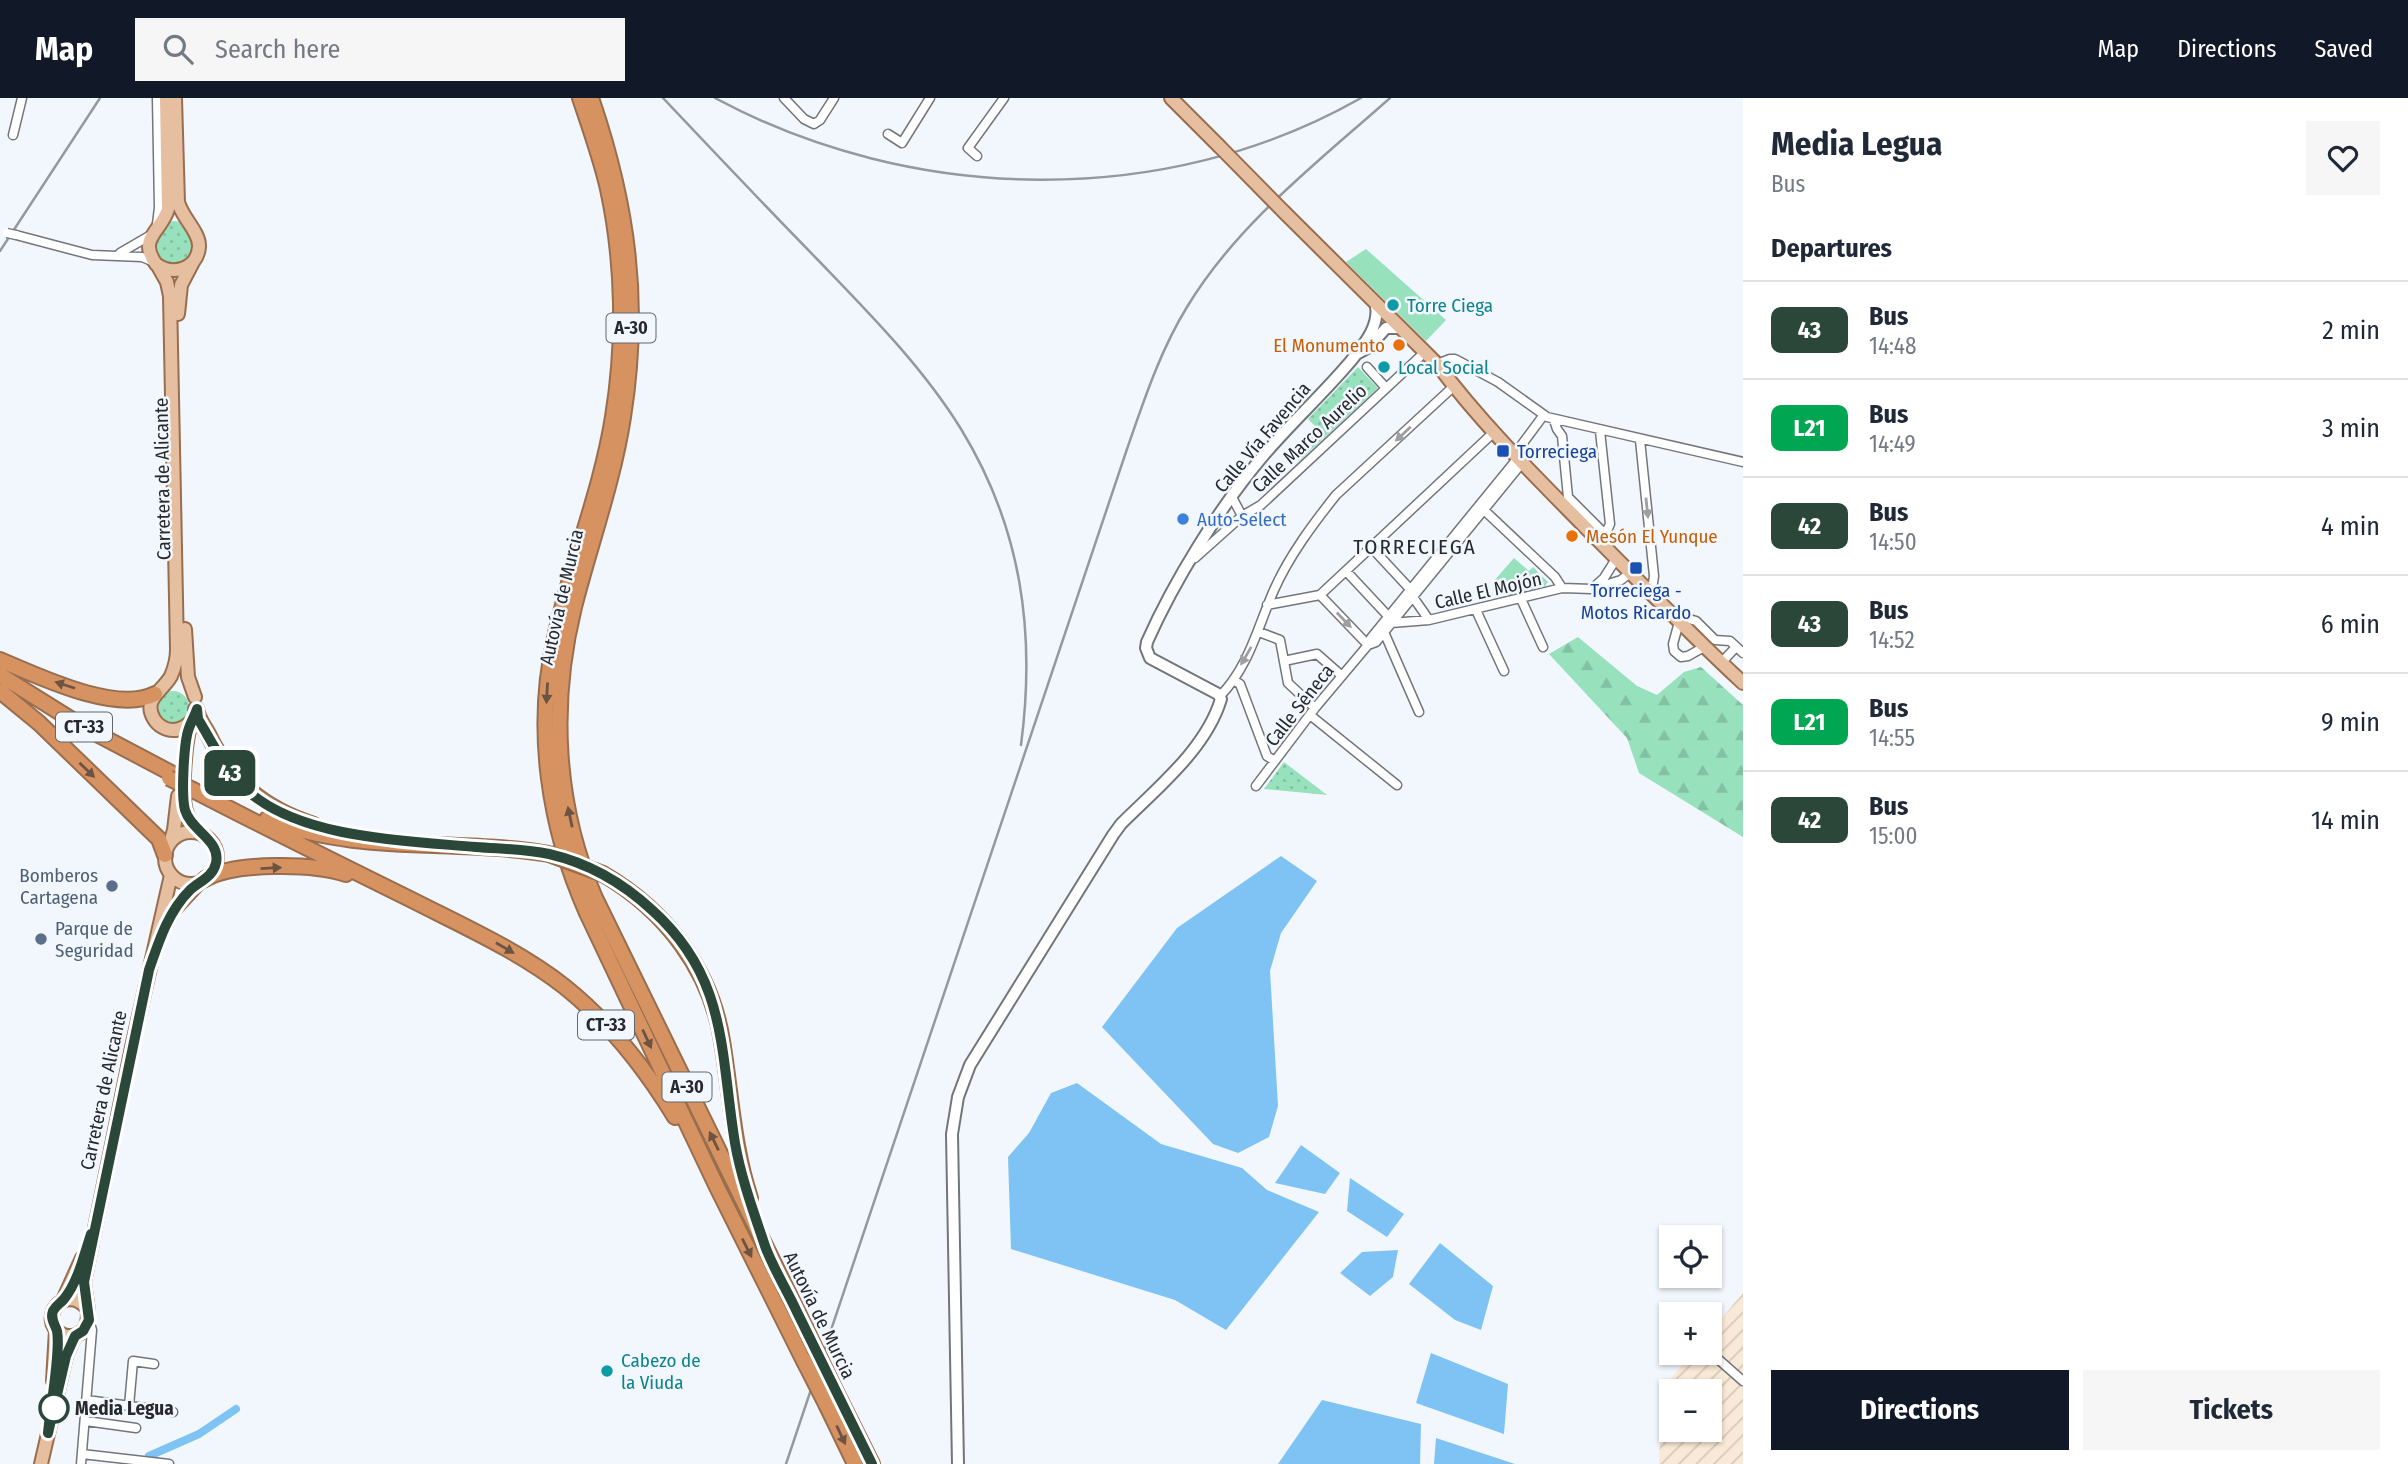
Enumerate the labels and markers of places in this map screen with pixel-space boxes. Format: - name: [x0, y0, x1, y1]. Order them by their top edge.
- place label: Torre Ciega: [1407, 294, 1493, 317]
- marker: Torre Ciega: [1385, 297, 1401, 313]
- place label: El Monumento: [1273, 334, 1385, 357]
- marker: El Monumento: [1391, 337, 1407, 353]
- place label: Local Social: [1398, 356, 1489, 379]
- marker: Local Social: [1376, 359, 1392, 375]
- place label: Torreciega: [1517, 440, 1597, 463]
- marker: Torreciega: [1495, 443, 1511, 459]
- place label: Auto-Select: [1197, 508, 1287, 531]
- marker: Auto-Select: [1175, 511, 1191, 527]
- place label: Mesón El Yunque: [1586, 525, 1718, 548]
- marker: Mesón El Yunque: [1564, 528, 1580, 544]
- marker: Torreciega - Motos Ricardo: [1628, 560, 1644, 576]
- place label: Torreciega - Motos Ricardo: [1581, 579, 1691, 624]
- place label: Bomberos Cartagena: [19, 864, 98, 909]
- marker: Bomberos Cartagena: [104, 878, 120, 894]
- place label: Parque de Seguridad: [55, 917, 134, 962]
- marker: Parque de Seguridad: [33, 931, 49, 947]
- place label: Cabezo de la Viuda: [621, 1349, 701, 1394]
- marker: Cabezo de la Viuda: [599, 1363, 615, 1379]
- marker: Media Legua: [39, 1393, 69, 1423]
- place label: Media Legua: [75, 1397, 174, 1420]

